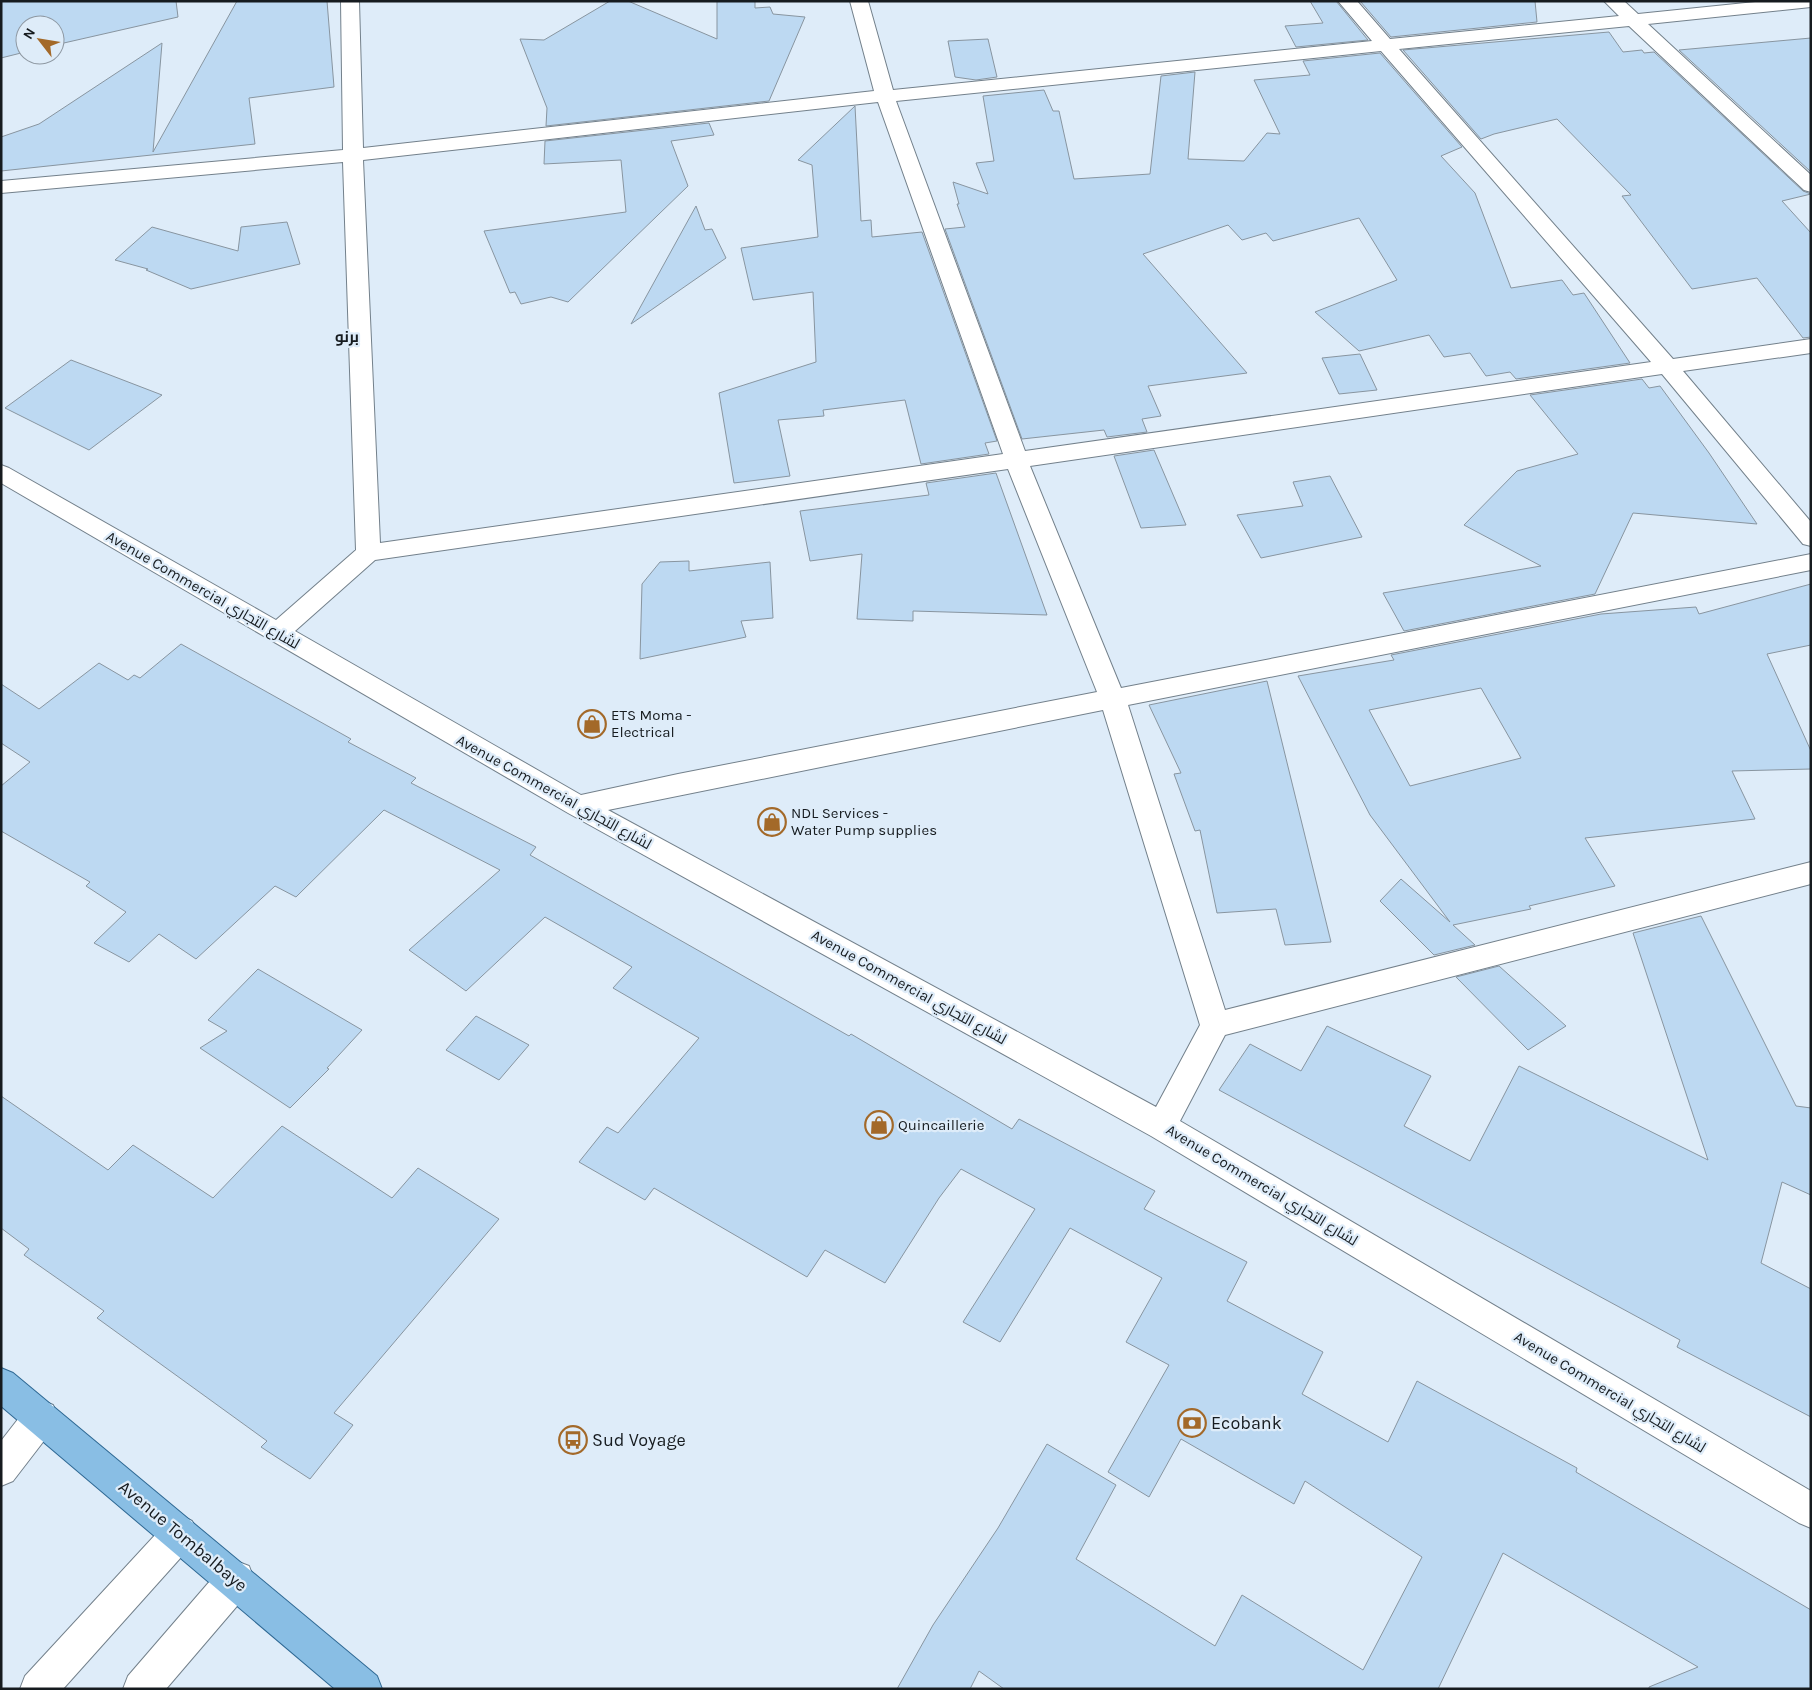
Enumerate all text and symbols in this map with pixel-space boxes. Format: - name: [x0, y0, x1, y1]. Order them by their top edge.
- north arrow: [15, 15, 65, 65]
- text: N: [19, 25, 39, 42]
- district label: برنو: [335, 328, 359, 346]
- street label: Avenue Commercial لشارع التجاري: [102, 527, 303, 655]
- place label: ETS Moma - Electrical: [611, 706, 692, 741]
- shop icon: ETS Moma - Electrical: [577, 709, 607, 739]
- street label: Avenue Commercial لشارع التجاري: [452, 731, 655, 856]
- place label: NDL Services - Water Pump supplies: [791, 804, 937, 839]
- shop icon: NDL Services - Water Pump supplies: [757, 807, 787, 837]
- street label: Avenue Commercial لشارع التجاري: [807, 926, 1010, 1051]
- shop icon: Quincaillerie: [864, 1110, 894, 1140]
- place label: Quincaillerie: [898, 1116, 985, 1134]
- street label: Avenue Commercial لشارع التجاري: [1161, 1121, 1361, 1252]
- street label: Avenue Commercial لشارع التجاري: [1509, 1328, 1709, 1459]
- bank icon: Ecobank: [1177, 1408, 1207, 1438]
- place label: Ecobank: [1211, 1412, 1282, 1434]
- bus stop icon: Sud Voyage: [558, 1425, 588, 1455]
- place label: Sud Voyage: [592, 1429, 686, 1451]
- street label: Avenue Tombalbaye: [114, 1476, 252, 1596]

